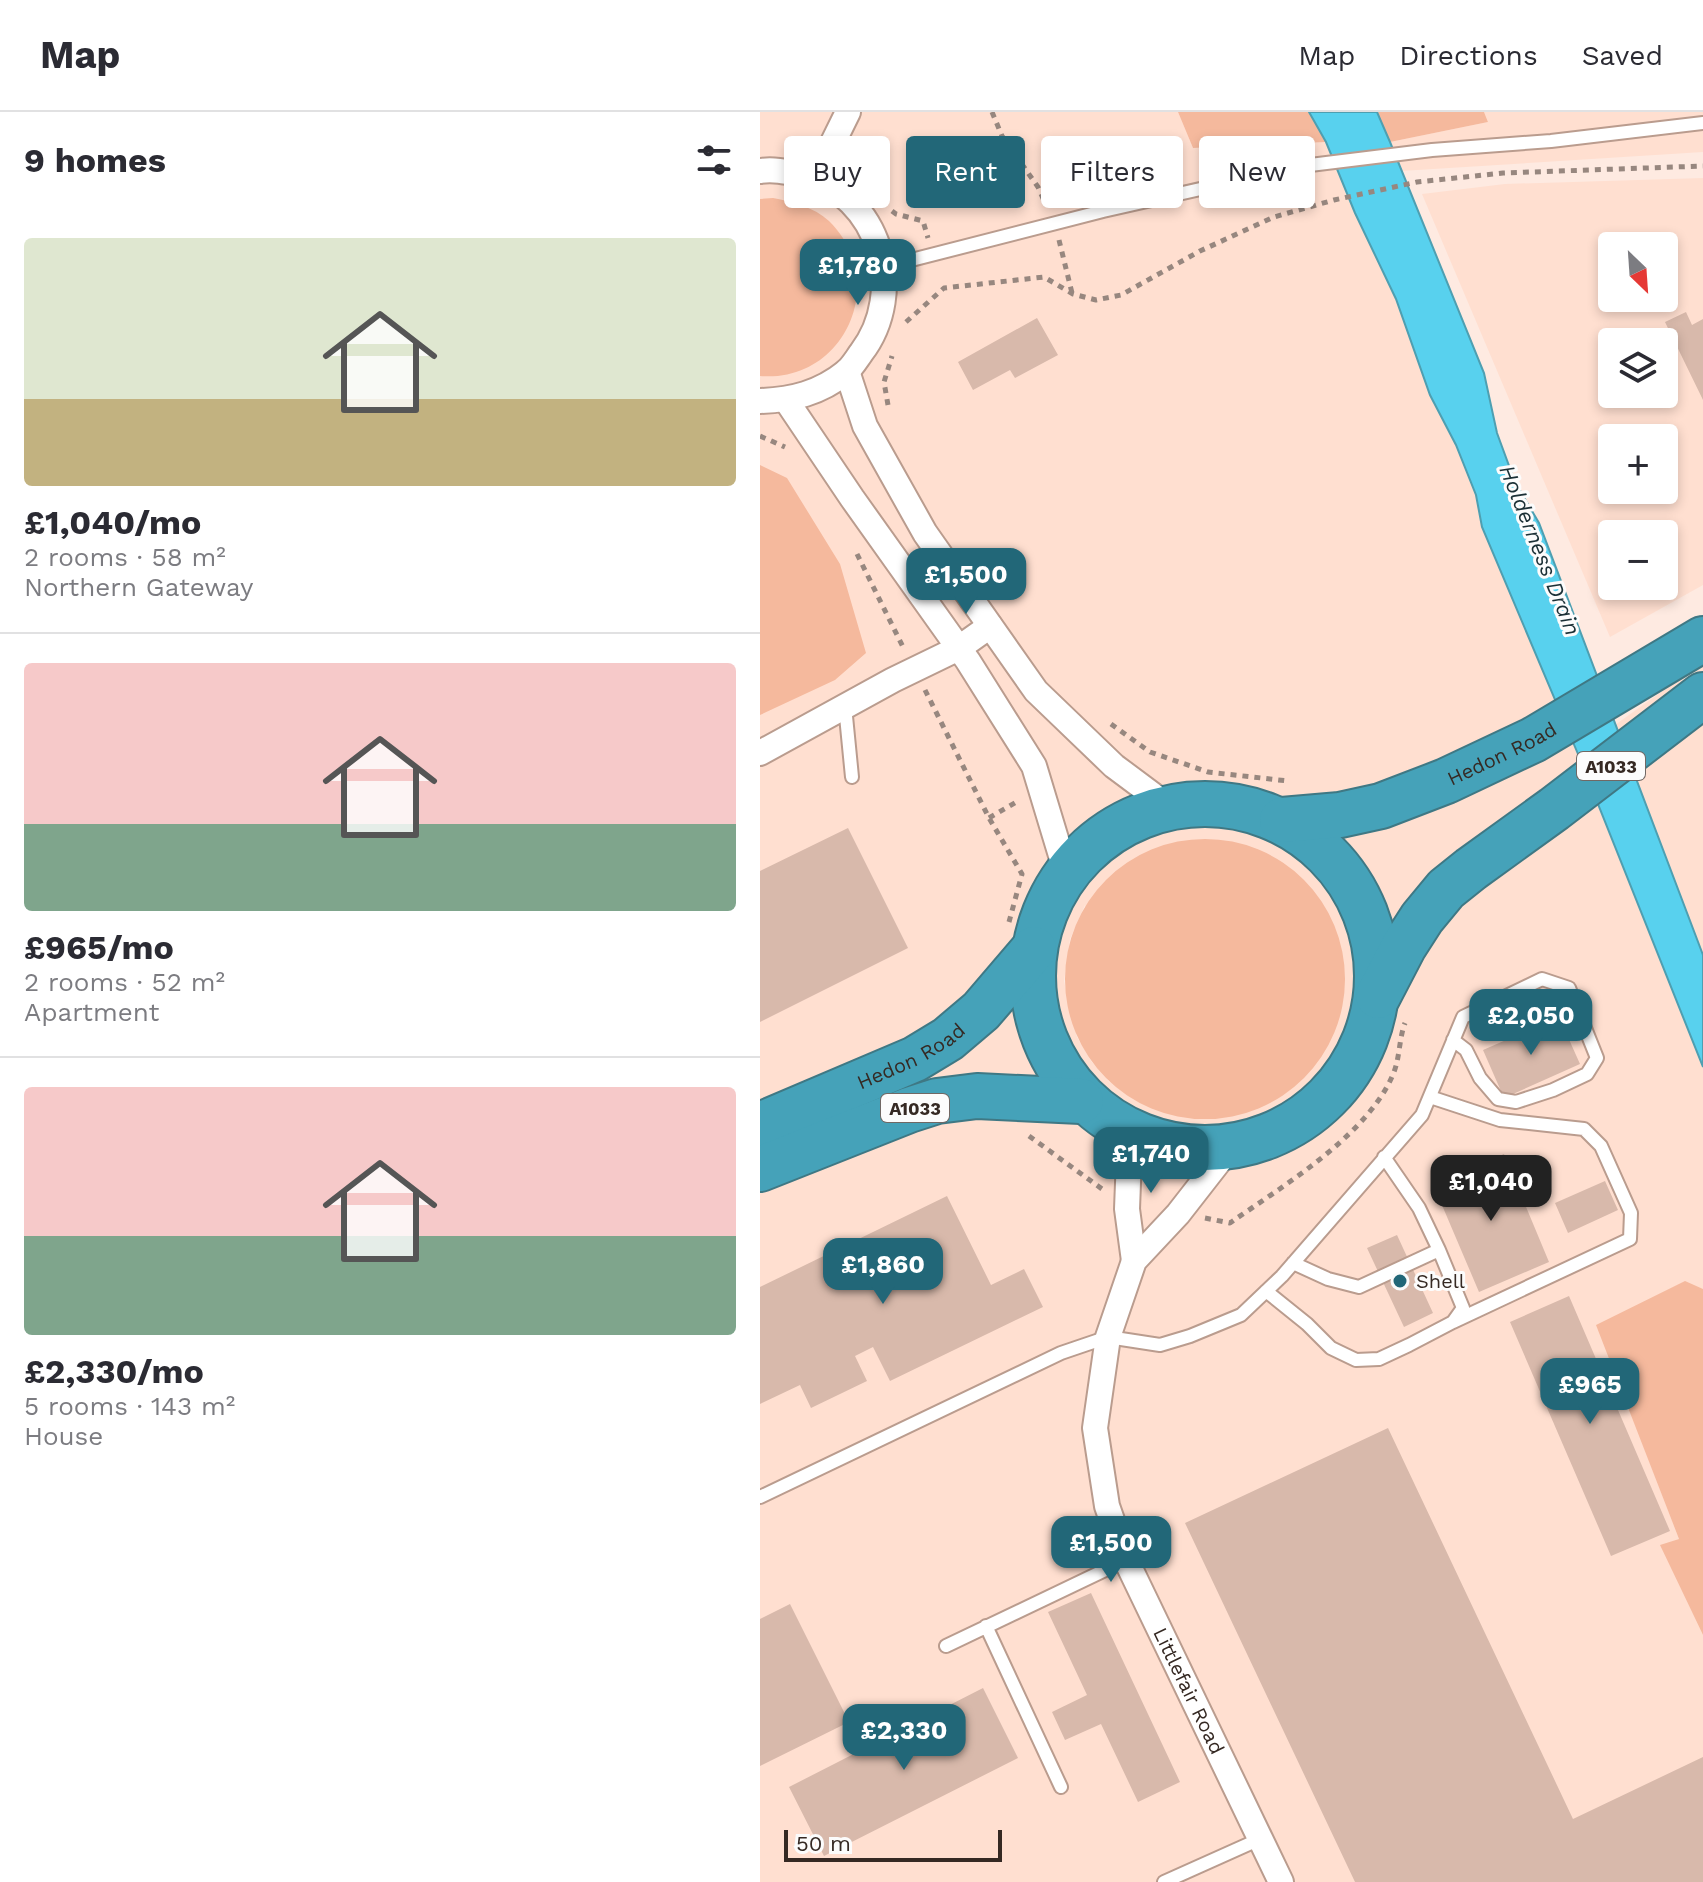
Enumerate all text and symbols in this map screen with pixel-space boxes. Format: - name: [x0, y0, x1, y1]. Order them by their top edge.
- text: Map: [40, 33, 120, 77]
- text: Map: [1298, 39, 1355, 72]
- text: Directions: [1399, 39, 1538, 72]
- text: Saved: [1582, 39, 1663, 72]
- chip: Buy: [784, 136, 890, 208]
- chip: Rent: [906, 136, 1025, 208]
- chip: Filters: [1041, 136, 1183, 208]
- chip: New: [1199, 136, 1315, 208]
- icon: filters: [692, 138, 736, 182]
- text: 9 homes: [24, 140, 166, 180]
- north arrow: [1598, 232, 1678, 312]
- map controls: [1598, 232, 1678, 600]
- pin: £1,780: [793, 239, 923, 307]
- text: £1,780: [818, 250, 898, 280]
- icon: home: [308, 290, 452, 434]
- button: layers: [1598, 328, 1678, 408]
- button: +: [1598, 424, 1678, 504]
- water label: Holderness Drain: [1494, 461, 1586, 639]
- text: £1,040/mo: [24, 502, 201, 542]
- button: −: [1598, 520, 1678, 600]
- text: 2 rooms · 58 m²: [24, 542, 226, 572]
- pin: £1,500: [901, 548, 1031, 616]
- text: £1,500: [924, 559, 1008, 589]
- text: Northern Gateway: [24, 572, 253, 602]
- icon: home: [308, 715, 452, 859]
- street label: Hedon Road: [1443, 717, 1561, 791]
- road number: A1033: [1577, 752, 1645, 780]
- text: £965/mo: [24, 927, 174, 967]
- text: 2 rooms · 52 m²: [24, 967, 225, 997]
- pin: £2,050: [1466, 989, 1596, 1057]
- text: Apartment: [24, 997, 160, 1027]
- text: £2,050: [1487, 1000, 1575, 1030]
- street label: Hedon Road: [853, 1018, 970, 1094]
- road number: A1033: [881, 1094, 949, 1122]
- pin: £1,740: [1086, 1127, 1216, 1195]
- text: £1,740: [1111, 1138, 1191, 1168]
- icon: home: [308, 1139, 452, 1283]
- pin: £1,040: [1426, 1155, 1556, 1223]
- text: £1,040: [1449, 1166, 1533, 1196]
- pin: £1,860: [818, 1238, 948, 1306]
- text: £1,860: [841, 1249, 925, 1279]
- place label: Shell: [1416, 1269, 1465, 1293]
- marker: Shell: [1391, 1272, 1409, 1290]
- text: £2,330/mo: [24, 1351, 204, 1391]
- pin: £965: [1543, 1358, 1637, 1426]
- text: £965: [1558, 1369, 1622, 1399]
- text: 5 rooms · 143 m²: [24, 1391, 235, 1421]
- text: House: [24, 1421, 103, 1451]
- pin: £1,500: [1046, 1516, 1176, 1584]
- text: £1,500: [1069, 1527, 1153, 1557]
- street label: Littlefair Road: [1148, 1623, 1230, 1758]
- pin: £2,330: [839, 1704, 969, 1772]
- text: £2,330: [861, 1715, 947, 1745]
- scale bar: [784, 1826, 1002, 1862]
- text: 50 m: [796, 1831, 851, 1856]

